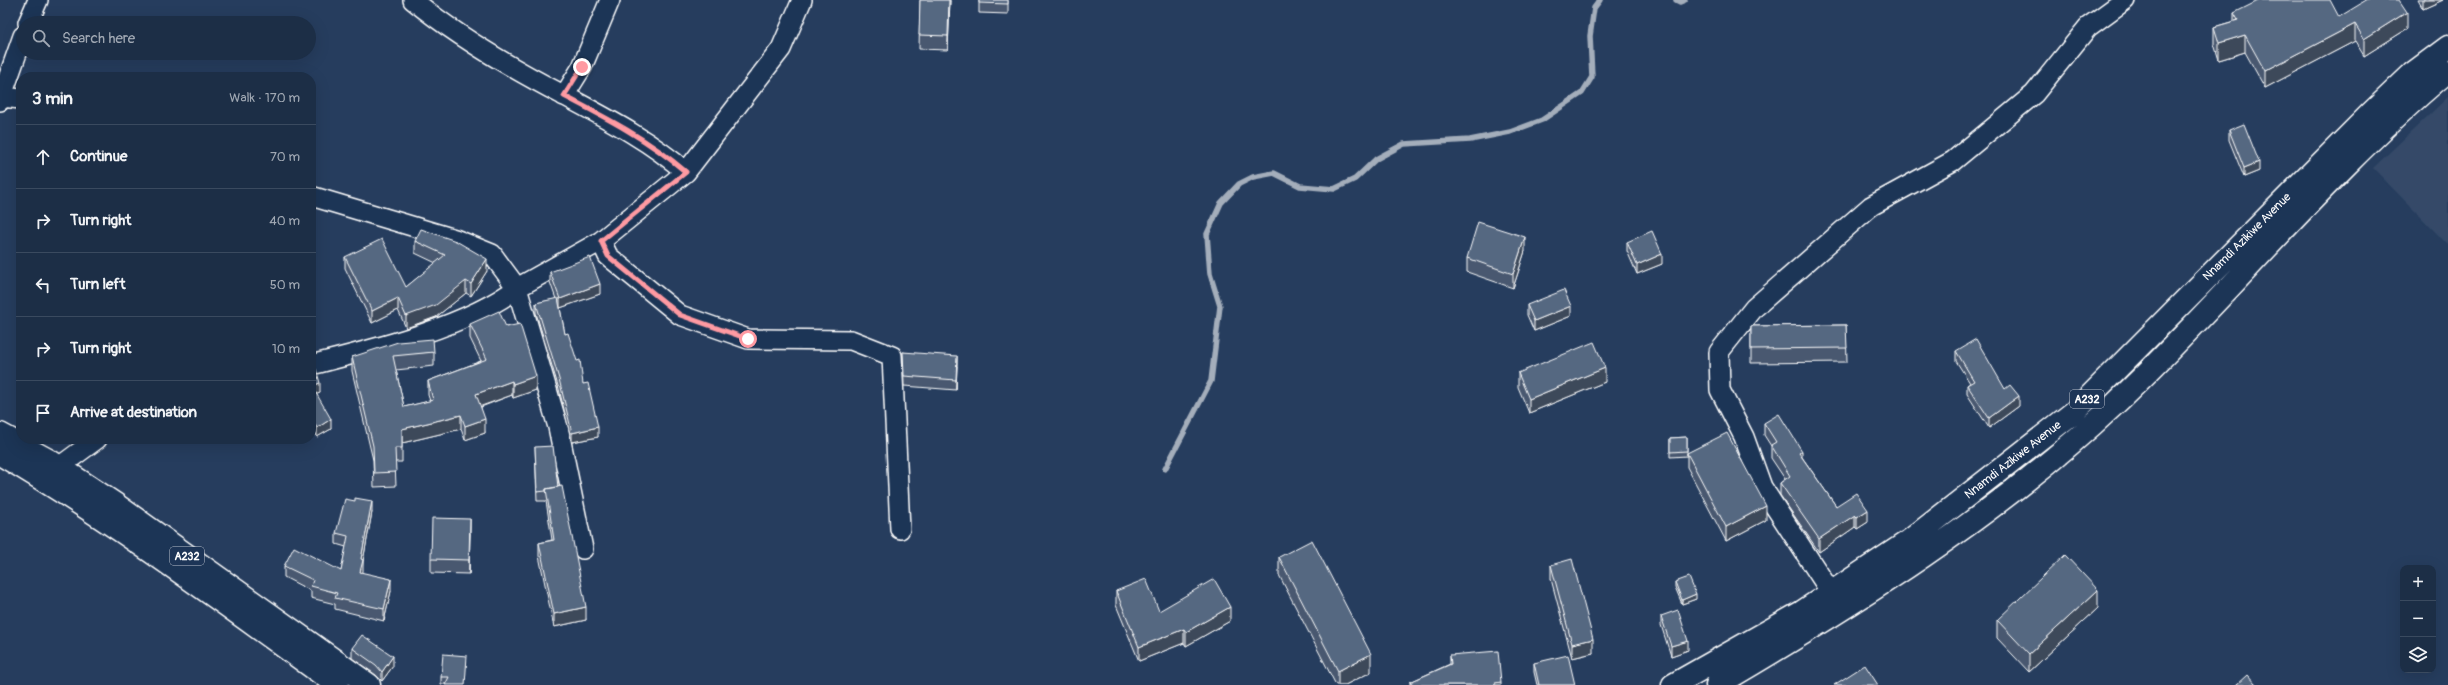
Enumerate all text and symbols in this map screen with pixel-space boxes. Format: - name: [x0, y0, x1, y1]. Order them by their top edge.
- search box: [16, 16, 316, 60]
- icon: search: [30, 27, 52, 49]
- text: Search here: [62, 29, 135, 48]
- route end: [573, 58, 591, 76]
- text: 3 min: [32, 88, 73, 109]
- text: Walk · 170 m: [229, 90, 300, 106]
- icon: ahead: [32, 146, 54, 168]
- text: Continue: [70, 147, 128, 166]
- text: 70 m: [270, 149, 300, 165]
- street label: Nnamdi Azikiwe Avenue: [2200, 190, 2294, 284]
- icon: right: [32, 210, 54, 232]
- text: Turn right: [70, 211, 131, 230]
- text: 40 m: [269, 213, 300, 229]
- icon: left: [32, 274, 54, 296]
- text: Turn left: [70, 275, 126, 294]
- text: 50 m: [270, 277, 300, 293]
- route start: [739, 330, 757, 348]
- icon: right: [32, 338, 54, 360]
- text: Turn right: [70, 339, 131, 358]
- text: 10 m: [272, 341, 300, 357]
- road number: A232: [2070, 390, 2104, 408]
- icon: arrive: [32, 402, 54, 424]
- text: Arrive at destination: [70, 403, 197, 422]
- street label: Nnamdi Azikiwe Avenue: [1962, 418, 2064, 502]
- road number: A232: [170, 547, 204, 565]
- map controls: [2400, 565, 2436, 673]
- button: +: [2400, 565, 2436, 601]
- button: −: [2400, 601, 2436, 637]
- button: layers: [2400, 637, 2436, 673]

